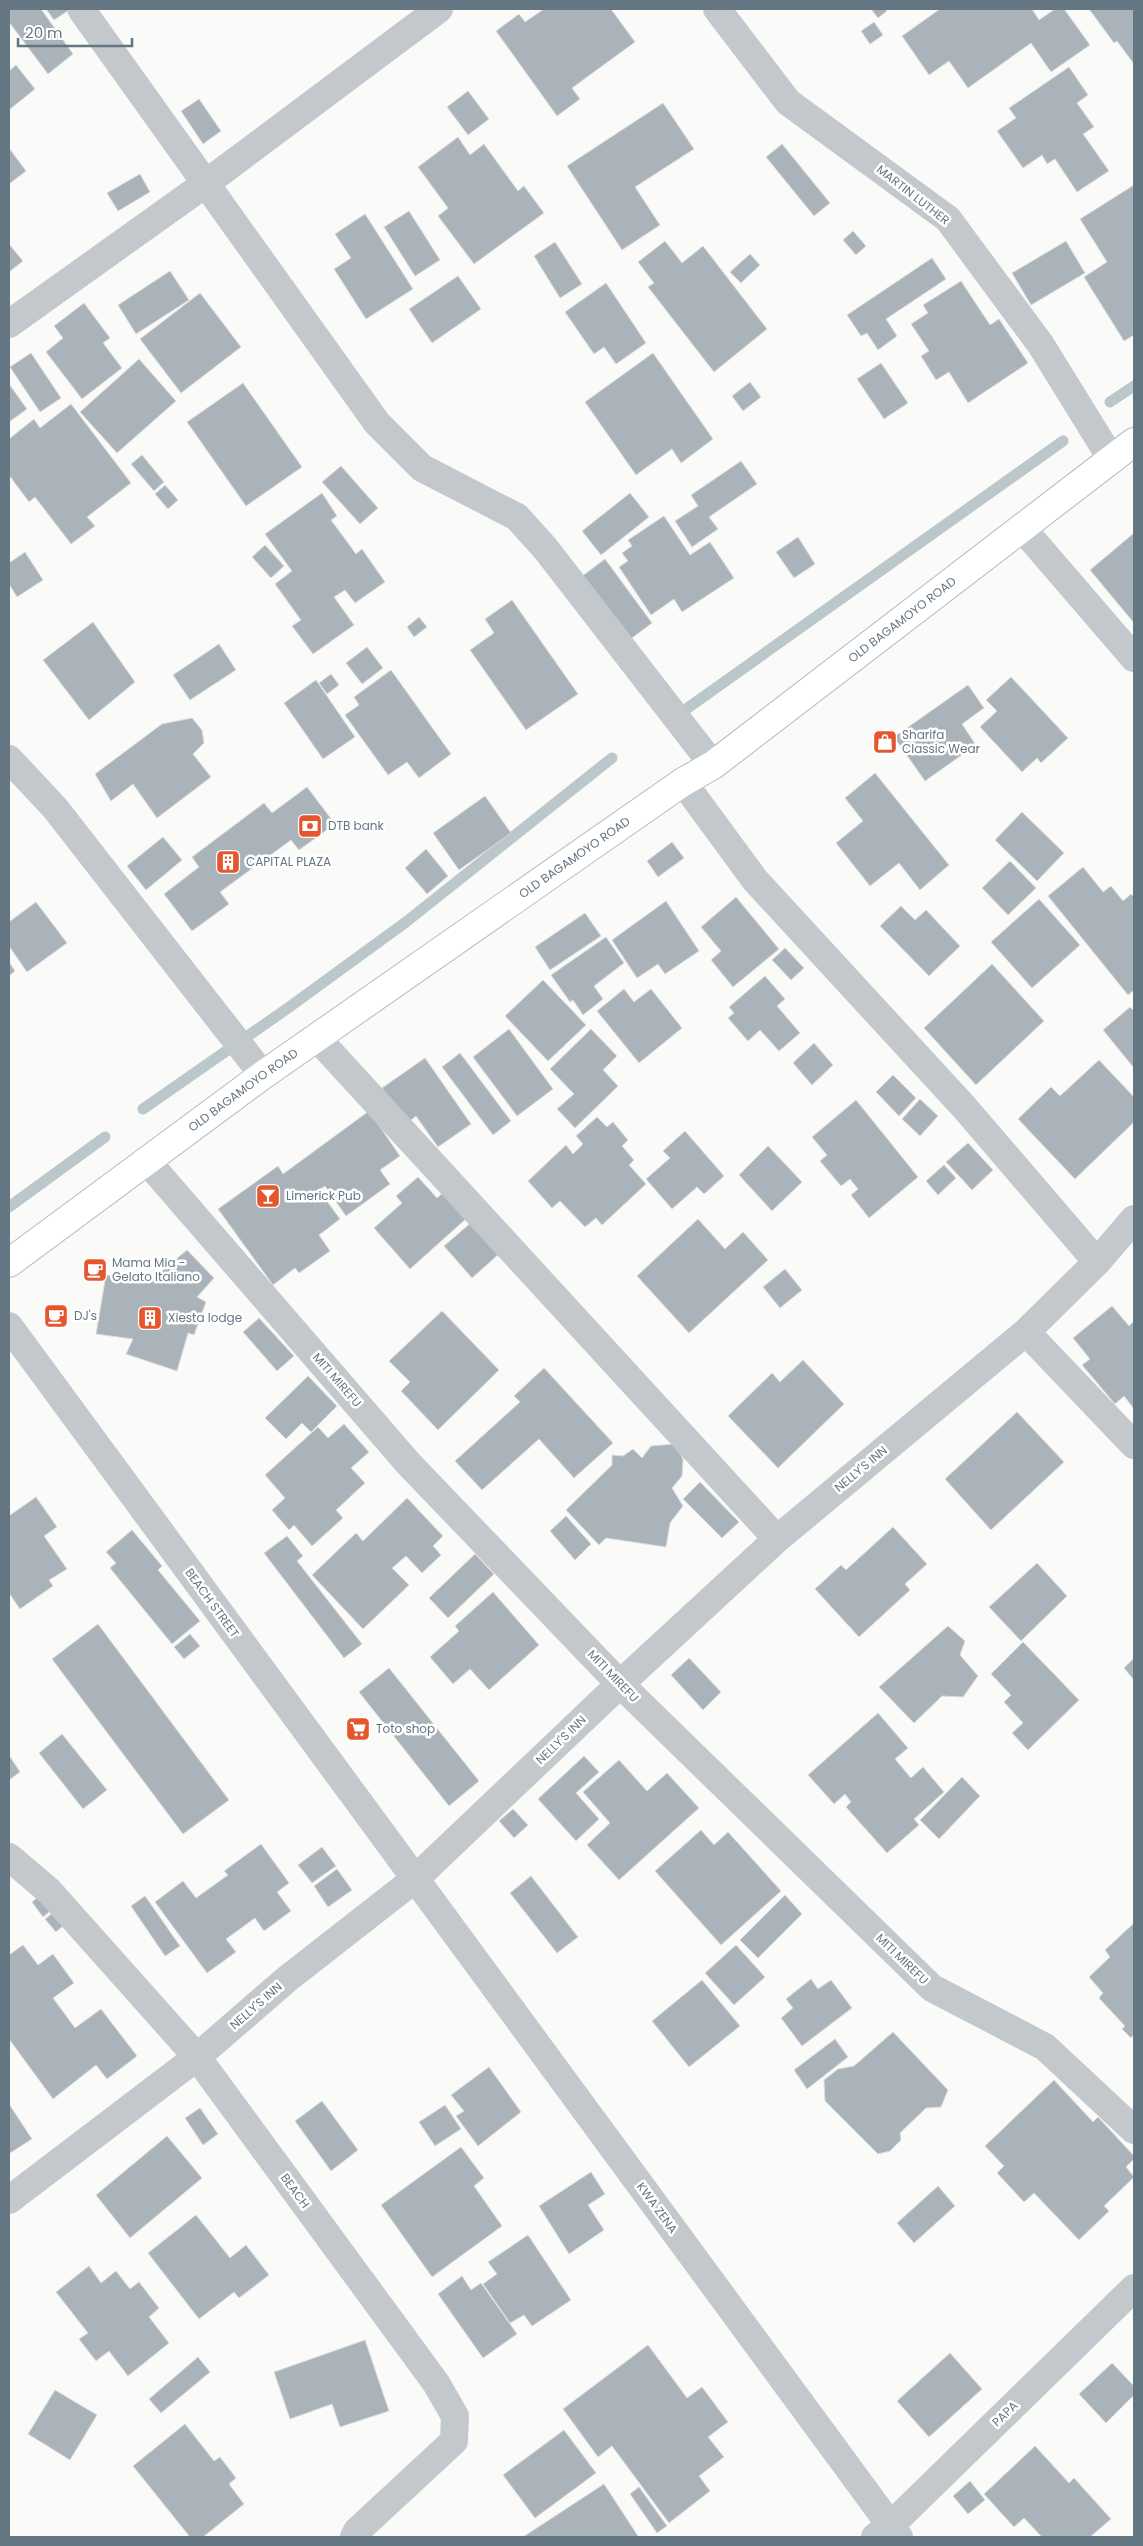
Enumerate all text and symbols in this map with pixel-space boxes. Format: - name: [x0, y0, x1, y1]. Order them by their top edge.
- scale bar: [18, 15, 131, 47]
- text: 20 m: [25, 22, 63, 43]
- street label: MARTIN LUTHER: [873, 161, 953, 228]
- street label: OLD BAGAMOYO ROAD: [844, 573, 959, 666]
- place label: Sharifa Classic Wear: [902, 726, 981, 757]
- shop icon: Sharifa Classic Wear: [872, 729, 898, 755]
- street label: OLD BAGAMOYO ROAD: [515, 812, 633, 902]
- bank icon: DTB bank: [297, 813, 323, 839]
- place label: DTB bank: [328, 817, 384, 834]
- building icon: CAPITAL PLAZA: [215, 849, 241, 875]
- place label: CAPITAL PLAZA: [246, 853, 331, 870]
- street label: OLD BAGAMOYO ROAD: [185, 1044, 301, 1136]
- bar icon: Limerick Pub: [255, 1183, 281, 1209]
- place label: Limerick Pub: [286, 1187, 361, 1204]
- place label: Mama Mia - Gelato Italiano: [112, 1254, 200, 1285]
- cafe icon: Mama Mia - Gelato Italiano: [82, 1257, 108, 1283]
- cafe icon: DJ's: [43, 1303, 69, 1329]
- building icon: Xiesta lodge: [137, 1305, 163, 1331]
- place label: DJ's: [74, 1307, 97, 1324]
- place label: Xiesta lodge: [168, 1309, 242, 1326]
- street label: MITI MIREFU: [309, 1349, 366, 1410]
- street label: NELLY'S INN: [831, 1442, 891, 1496]
- street label: BEACH STREET: [181, 1565, 244, 1641]
- street label: MITI MIREFU: [584, 1646, 643, 1706]
- street label: NELLY'S INN: [532, 1711, 590, 1768]
- supermarket icon: Toto shop: [345, 1716, 371, 1742]
- place label: Toto shop: [376, 1720, 435, 1737]
- street label: MITI MIREFU: [872, 1929, 932, 1988]
- street label: NELLY'S INN: [226, 1978, 285, 2033]
- street label: BEACH: [277, 2170, 314, 2212]
- street label: KWA ZENA: [633, 2179, 682, 2237]
- street label: PAPA: [988, 2397, 1021, 2430]

